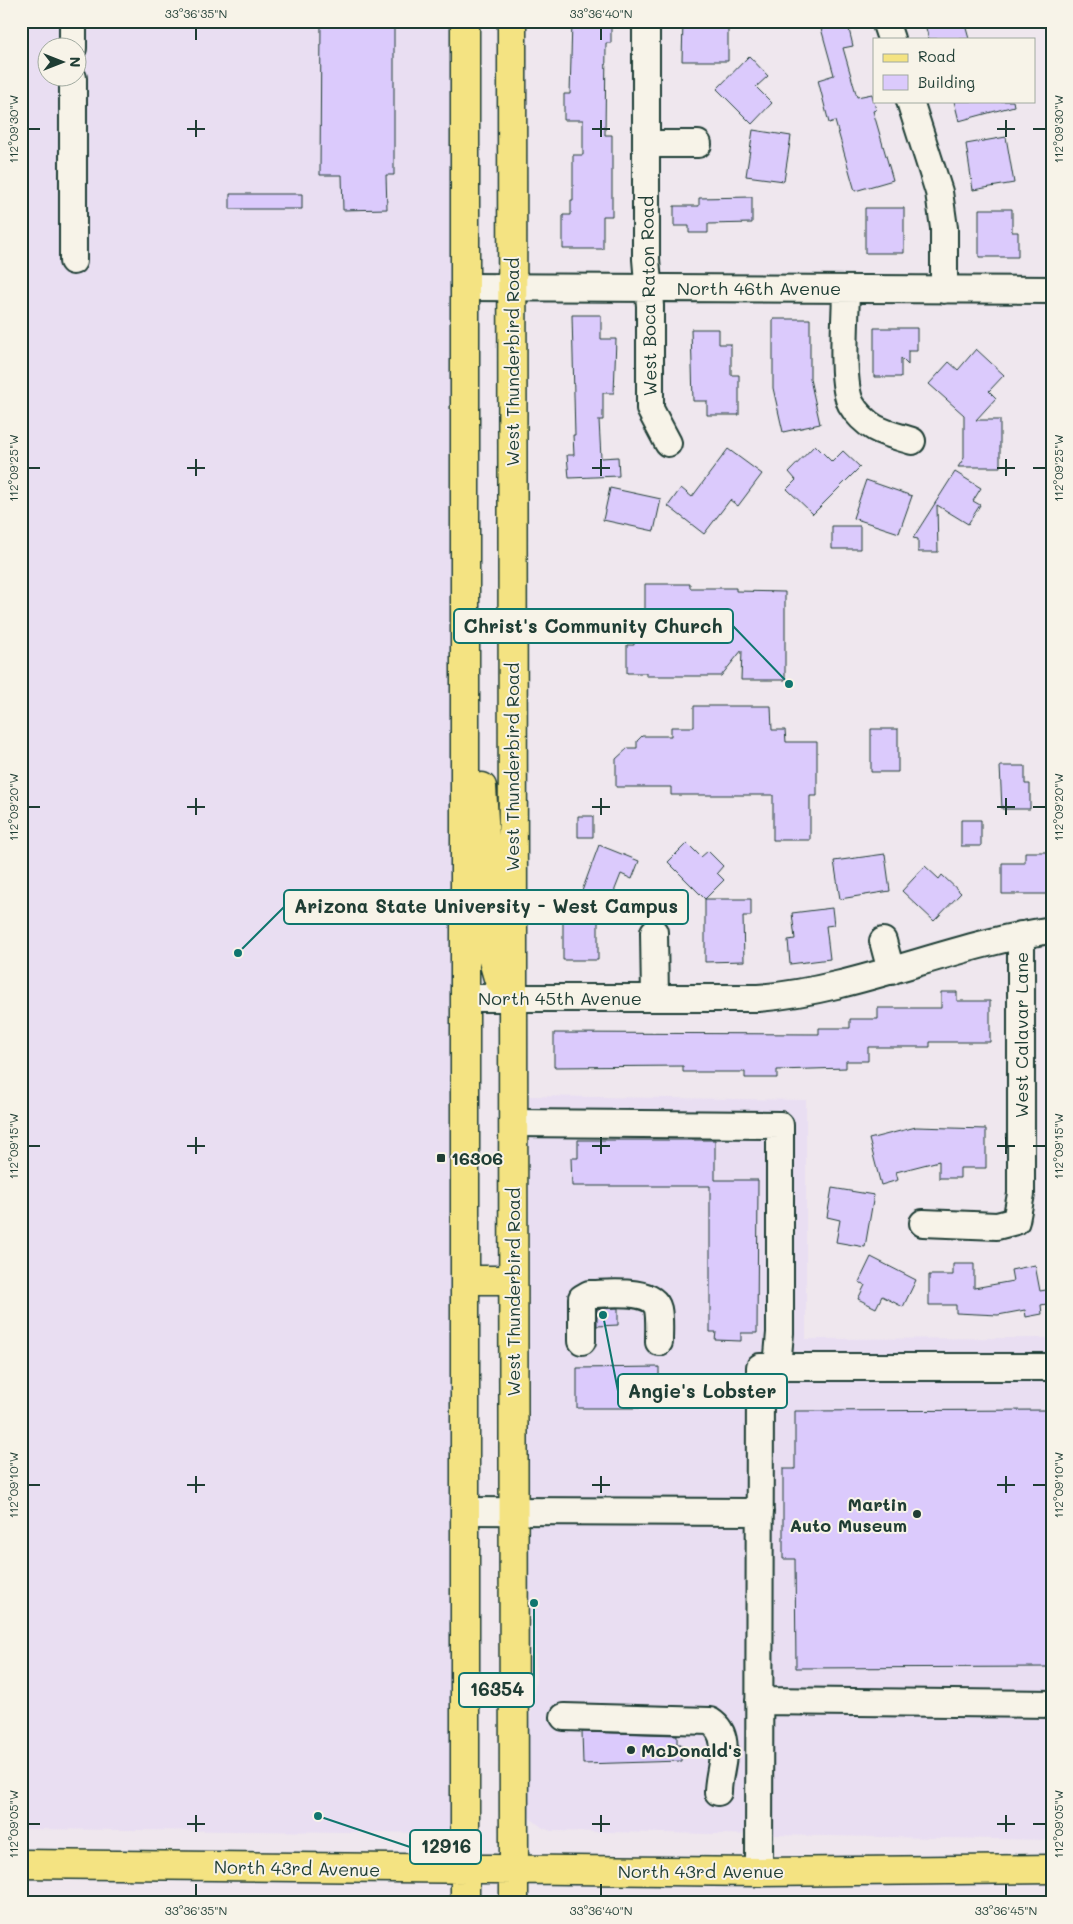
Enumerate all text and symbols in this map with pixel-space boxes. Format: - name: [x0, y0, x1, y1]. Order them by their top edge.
- text: 33°36'35"N: [165, 5, 227, 21]
- text: 33°36'40"N: [569, 5, 633, 21]
- north arrow: [38, 38, 88, 88]
- legend: [873, 38, 1036, 102]
- text: Road: [918, 46, 955, 66]
- text: N: [66, 57, 85, 67]
- text: Building: [918, 72, 975, 92]
- text: 112°09'30"W: [5, 95, 21, 163]
- text: 112°09'30"W: [1050, 95, 1066, 163]
- street label: West Boca Raton Road: [634, 195, 662, 397]
- street label: West Thunderbird Road: [500, 258, 524, 466]
- street label: North 46th Avenue: [677, 276, 841, 300]
- text: 112°09'25"W: [5, 434, 21, 502]
- text: 112°09'25"W: [1050, 434, 1066, 502]
- callout: Christ's Community Church: [454, 609, 733, 643]
- text: Christ's Community Church: [464, 613, 722, 638]
- street label: West Thunderbird Road: [500, 663, 524, 871]
- text: 112°09'20"W: [5, 773, 21, 841]
- text: 112°09'20"W: [1050, 773, 1066, 841]
- callout: Arizona State University - West Campus: [284, 890, 688, 924]
- text: Arizona State University - West Campus: [294, 893, 678, 918]
- street label: West Calavar Lane: [1009, 952, 1033, 1118]
- street label: North 45th Avenue: [478, 986, 642, 1010]
- text: 112°09'15"W: [5, 1113, 21, 1179]
- text: 112°09'15"W: [1050, 1113, 1066, 1179]
- place label: 16306: [451, 1146, 503, 1170]
- marker: 16306: [435, 1152, 447, 1164]
- street label: West Thunderbird Road: [501, 1188, 525, 1396]
- callout: Angie's Lobster: [618, 1374, 787, 1408]
- text: Angie's Lobster: [628, 1378, 776, 1403]
- text: 112°09'10"W: [5, 1452, 21, 1518]
- text: 112°09'10"W: [1050, 1452, 1066, 1518]
- place label: Martin Auto Museum: [789, 1492, 907, 1537]
- marker: Martin Auto Museum: [911, 1508, 923, 1520]
- callout: 16354: [459, 1673, 534, 1707]
- text: 16354: [470, 1676, 524, 1701]
- place label: McDonald's: [641, 1738, 742, 1762]
- marker: McDonald's: [625, 1744, 637, 1756]
- text: 112°09'05"W: [5, 1790, 21, 1858]
- text: 112°09'05"W: [1050, 1790, 1066, 1858]
- callout: 12916: [410, 1830, 481, 1864]
- text: 12916: [421, 1833, 471, 1858]
- street label: North 43rd Avenue: [214, 1855, 380, 1881]
- street label: North 43rd Avenue: [618, 1859, 784, 1883]
- text: 33°36'35"N: [165, 1902, 227, 1918]
- text: 33°36'40"N: [569, 1902, 633, 1918]
- text: 33°36'45"N: [975, 1902, 1037, 1918]

